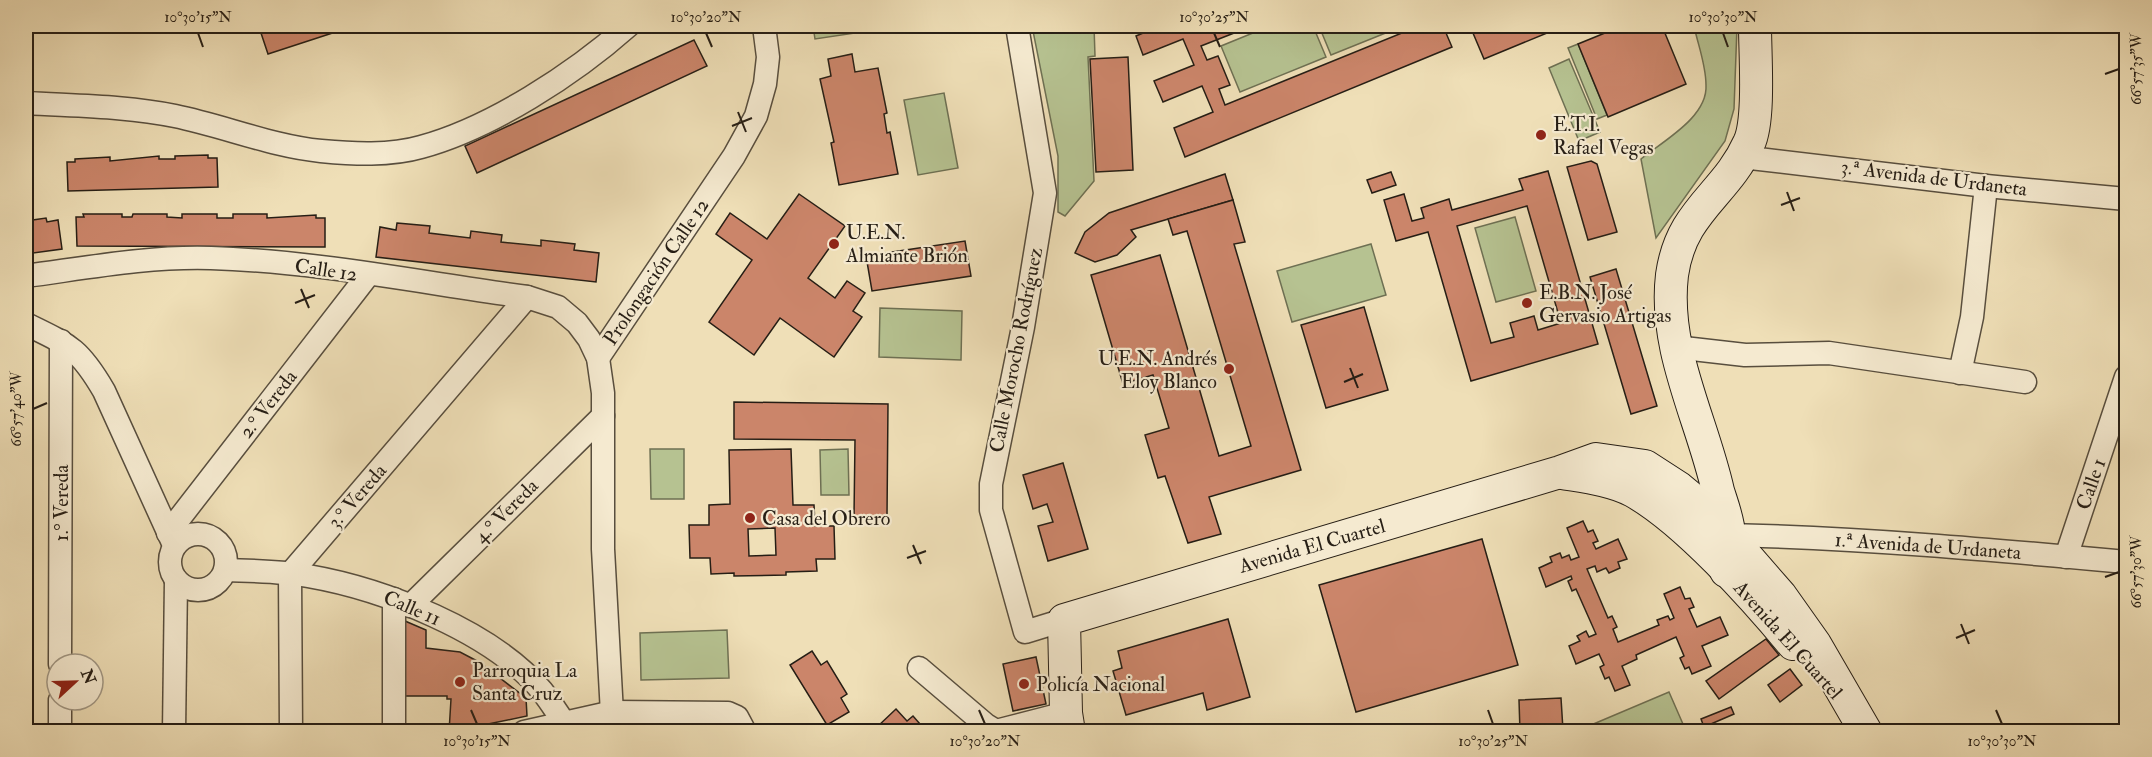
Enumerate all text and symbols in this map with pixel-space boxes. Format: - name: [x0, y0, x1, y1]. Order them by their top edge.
- text: 10°30'15"N: [164, 8, 232, 27]
- text: 10°30'20"N: [671, 8, 742, 27]
- text: 10°30'25"N: [1179, 8, 1249, 27]
- text: 10°30'30"N: [1689, 8, 1758, 27]
- text: 66°57'35"W: [2127, 32, 2146, 105]
- place label: E.T.I. Rafael Vegas: [1553, 112, 1654, 160]
- marker: E.T.I. Rafael Vegas: [1534, 128, 1548, 142]
- street label: 3.ª Avenida de Urdaneta: [1839, 154, 2029, 202]
- street label: Prolongación Calle 12: [598, 194, 714, 350]
- place label: U.E.N. Almiante Brión: [845, 220, 968, 268]
- marker: U.E.N. Almiante Brión: [827, 237, 841, 251]
- street label: Calle Morocho Rodríguez: [984, 245, 1048, 455]
- street label: Calle 12: [293, 253, 359, 287]
- place label: E.B.N. José Gervasio Artigas: [1539, 280, 1672, 328]
- marker: E.B.N. José Gervasio Artigas: [1520, 296, 1534, 310]
- place label: U.E.N. Andrés Eloy Blanco: [1098, 346, 1217, 394]
- marker: U.E.N. Andrés Eloy Blanco: [1222, 362, 1236, 376]
- street label: 2.° Vereda: [234, 364, 303, 443]
- text: 66°57'40"W: [7, 371, 26, 447]
- street label: Calle 1: [2071, 455, 2111, 513]
- street label: 3.° Vereda: [322, 458, 392, 533]
- street label: 1.° Vereda: [49, 464, 74, 541]
- street label: 4.° Vereda: [469, 473, 544, 548]
- place label: Casa del Obrero: [762, 506, 890, 531]
- marker: Casa del Obrero: [743, 511, 757, 525]
- street label: Avenida El Cuartel: [1235, 513, 1388, 579]
- street label: 1.ª Avenida de Urdaneta: [1834, 527, 2023, 565]
- text: 66°57'30"W: [2127, 535, 2146, 609]
- street label: Avenida El Cuartel: [1728, 575, 1848, 704]
- street label: Calle 11: [380, 585, 444, 631]
- north arrow: [45, 652, 105, 712]
- place label: Parroquia La Santa Cruz: [472, 658, 578, 706]
- text: N: [76, 665, 100, 688]
- place label: Policía Nacional: [1036, 672, 1165, 697]
- marker: Parroquia La Santa Cruz: [453, 675, 467, 689]
- marker: Policía Nacional: [1017, 677, 1031, 691]
- text: 10°30'15"N: [443, 732, 511, 751]
- text: 10°30'20"N: [950, 732, 1021, 751]
- text: 10°30'25"N: [1458, 732, 1528, 751]
- text: 10°30'30"N: [1968, 732, 2037, 751]

